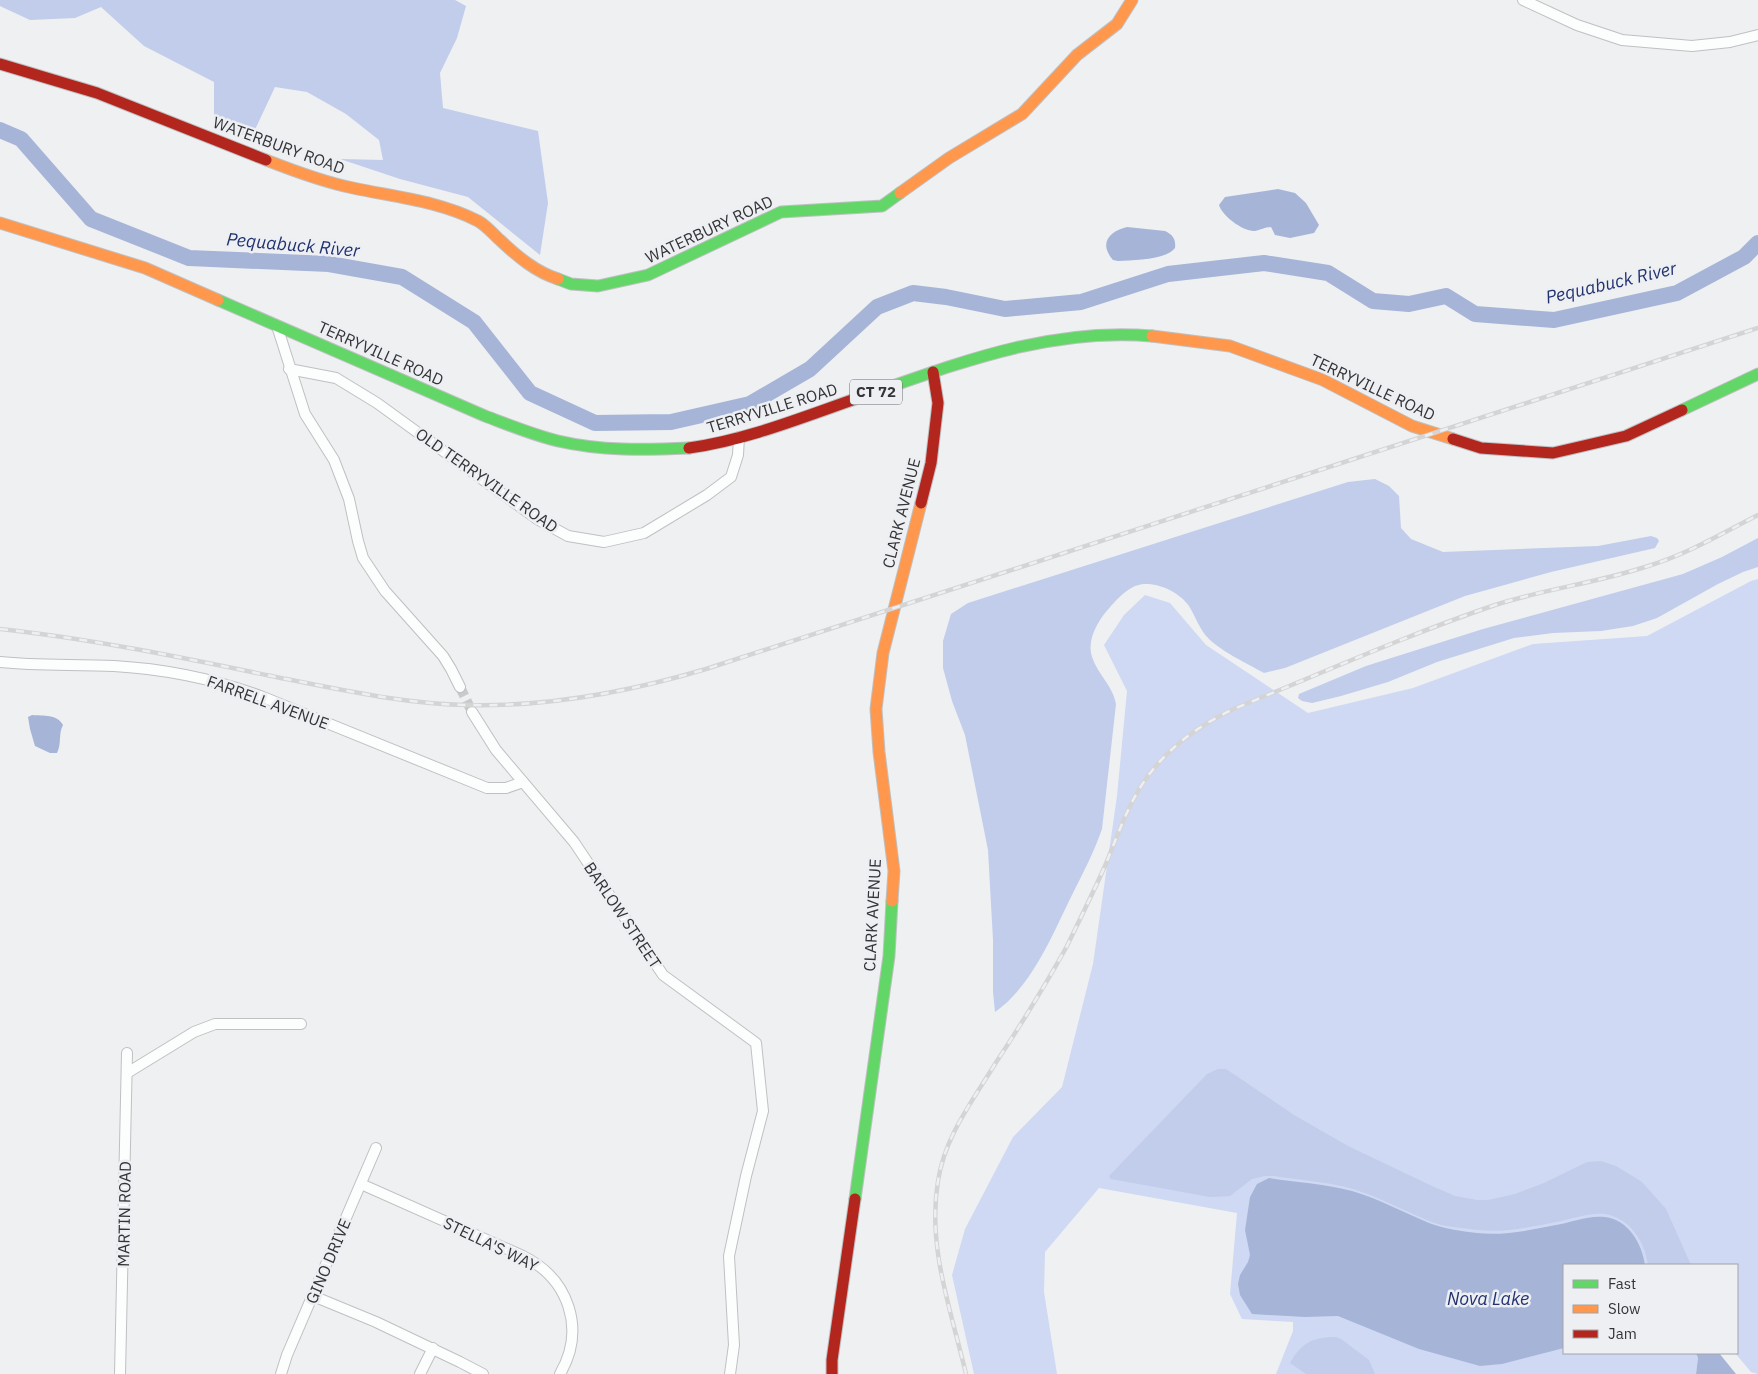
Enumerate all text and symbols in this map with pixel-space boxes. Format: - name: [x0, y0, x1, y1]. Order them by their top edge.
- street label: WATERBURY ROAD: [210, 112, 348, 178]
- street label: WATERBURY ROAD: [642, 191, 776, 267]
- water label: Pequabuck River: [226, 227, 361, 262]
- water label: Pequabuck River: [1543, 256, 1679, 309]
- street label: TERRYVILLE ROAD: [315, 316, 447, 390]
- street label: TERRYVILLE ROAD: [1307, 349, 1439, 425]
- street label: TERRYVILLE ROAD: [704, 379, 840, 437]
- road number: CT 72: [850, 380, 902, 404]
- street label: OLD TERRYVILLE ROAD: [412, 423, 562, 537]
- street label: CLARK AVENUE: [878, 456, 924, 570]
- street label: FARRELL AVENUE: [204, 671, 332, 733]
- street label: BARLOW STREET: [580, 858, 666, 972]
- street label: CLARK AVENUE: [859, 858, 885, 972]
- street label: MARTIN ROAD: [113, 1161, 135, 1267]
- street label: STELLA'S WAY: [440, 1212, 542, 1276]
- street label: GINO DRIVE: [301, 1215, 355, 1307]
- legend: [1563, 1264, 1738, 1354]
- text: Fast: [1608, 1274, 1636, 1293]
- water label: Nova Lake: [1447, 1287, 1529, 1310]
- text: Slow: [1608, 1299, 1641, 1318]
- text: Jam: [1608, 1324, 1637, 1343]

